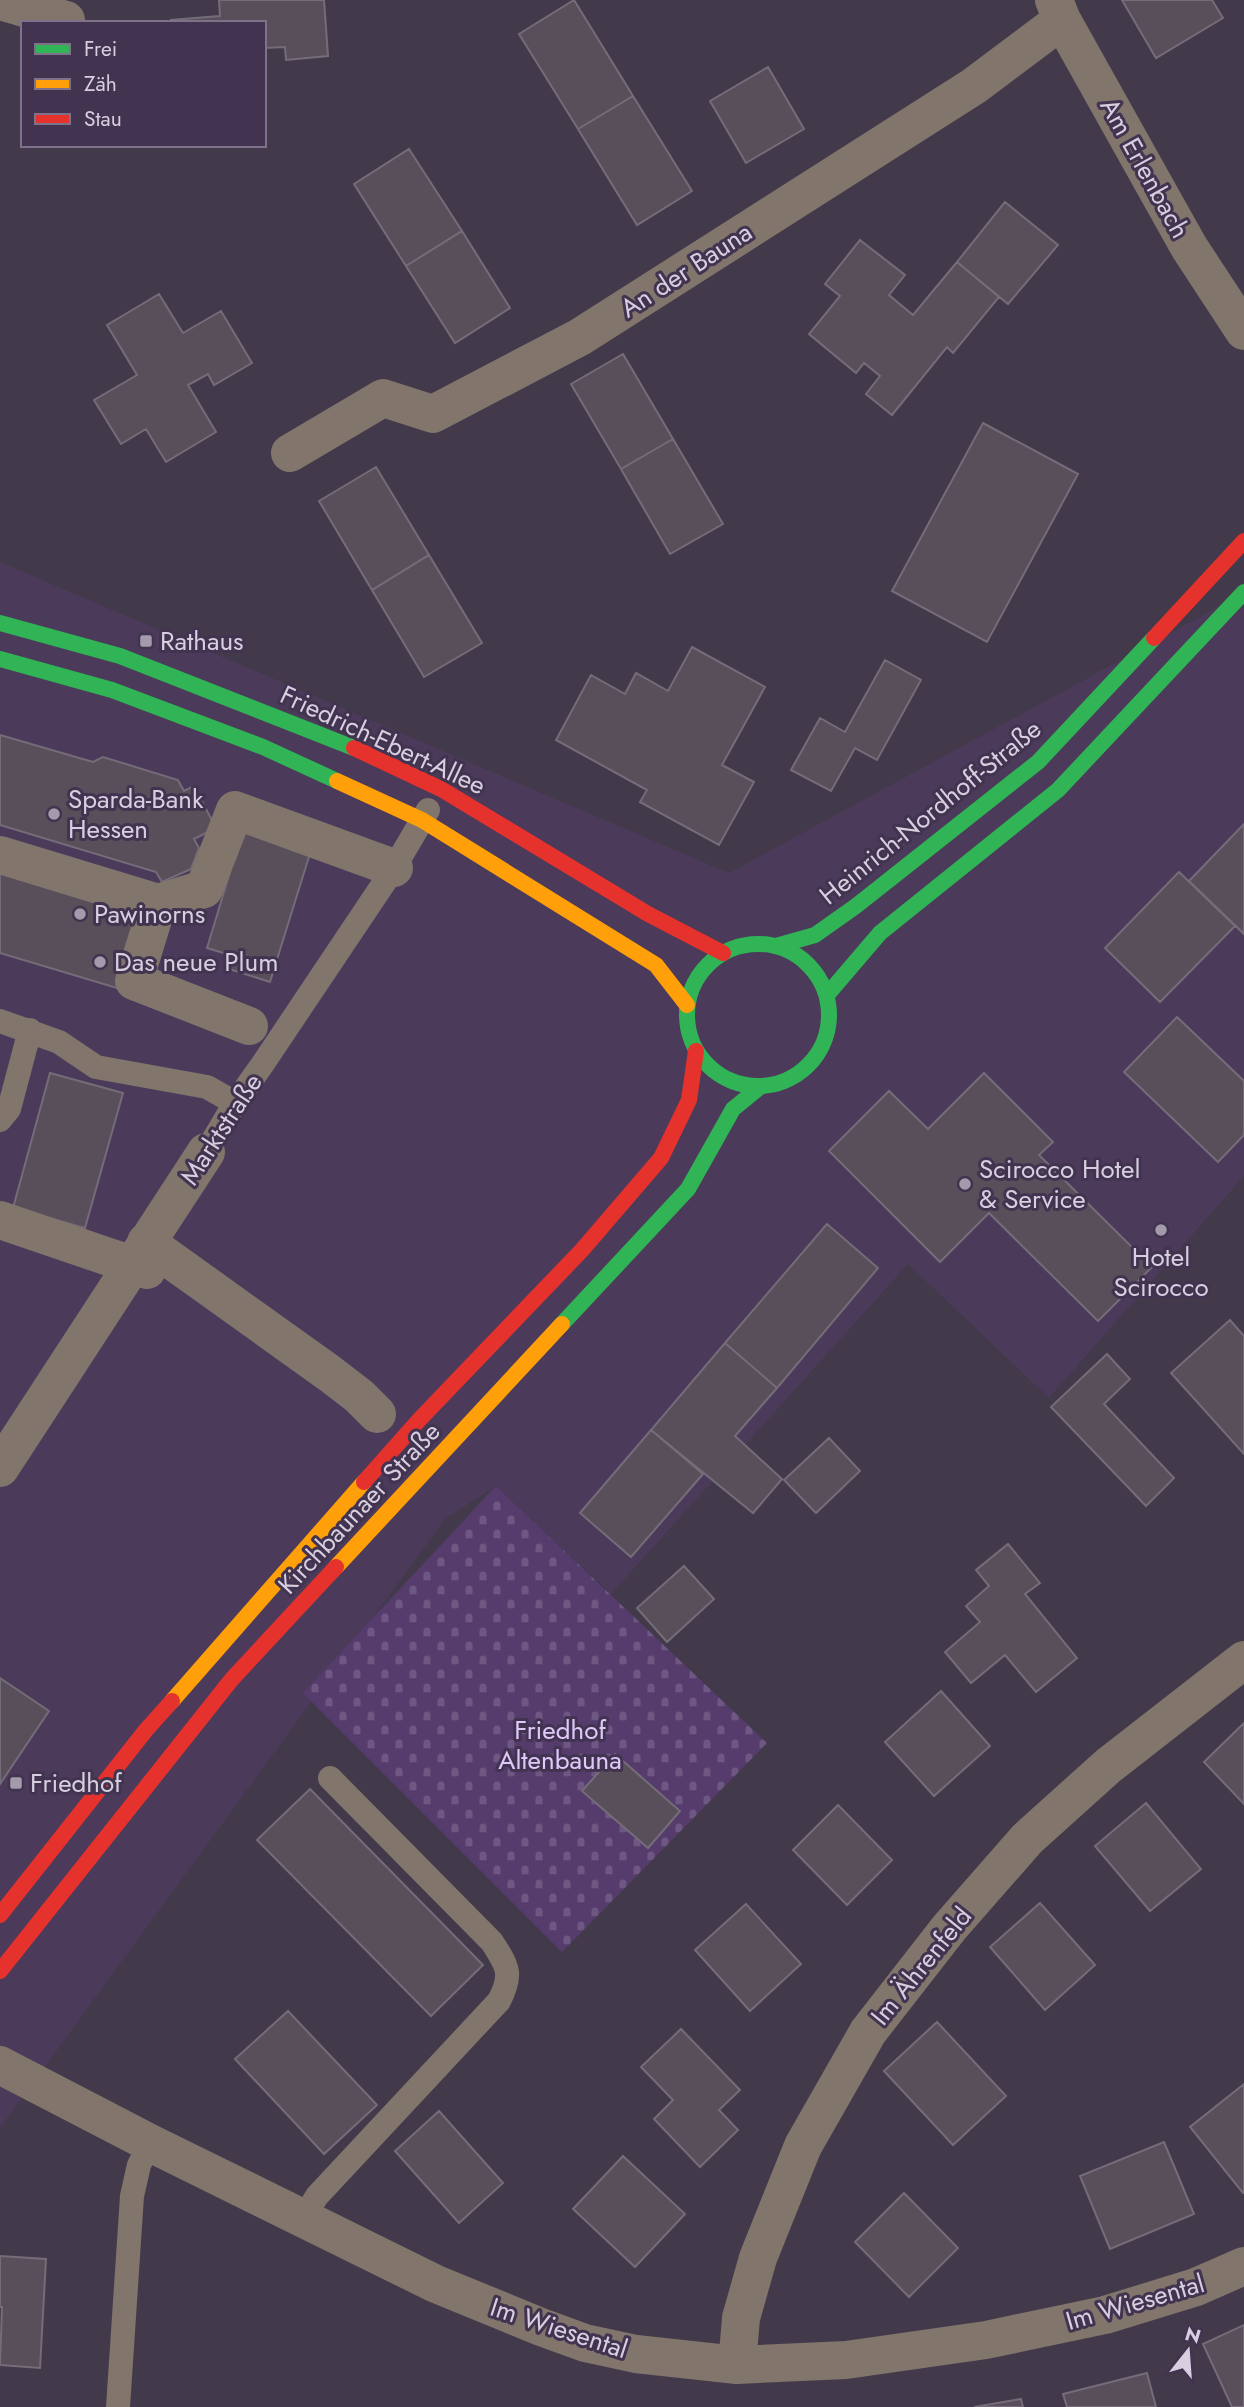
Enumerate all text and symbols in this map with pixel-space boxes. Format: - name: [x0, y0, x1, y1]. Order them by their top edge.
- legend: [21, 21, 266, 147]
- text: Frei: [84, 34, 117, 64]
- text: Zäh: [84, 69, 117, 99]
- street label: Am Erlenbach: [1091, 91, 1199, 245]
- text: Stau: [84, 104, 122, 134]
- street label: An der Bauna: [613, 213, 759, 327]
- place label: Rathaus: [160, 622, 244, 660]
- marker: Rathaus: [138, 633, 154, 649]
- street label: Friedrich-Ebert-Allee: [274, 676, 492, 804]
- street label: Heinrich-Nordhoff-Straße: [811, 710, 1049, 914]
- place label: Sparda-Bank Hessen: [68, 780, 204, 848]
- marker: Sparda-Bank Hessen: [46, 806, 62, 822]
- place label: Pawinorns: [94, 895, 205, 933]
- marker: Pawinorns: [72, 906, 88, 922]
- place label: Das neue Plum: [114, 943, 279, 981]
- marker: Das neue Plum: [92, 954, 108, 970]
- street label: Marktstraße: [171, 1066, 271, 1192]
- place label: Scirocco Hotel & Service: [979, 1150, 1140, 1218]
- marker: Scirocco Hotel & Service: [957, 1176, 973, 1192]
- marker: Hotel Scirocco: [1153, 1222, 1169, 1238]
- place label: Hotel Scirocco: [1113, 1238, 1209, 1306]
- street label: Kirchbaunaer Straße: [269, 1413, 449, 1603]
- park label: Friedhof Altenbauna: [498, 1711, 622, 1779]
- place label: Friedhof: [30, 1764, 122, 1802]
- marker: Friedhof: [8, 1775, 24, 1791]
- street label: Im Ährenfeld: [861, 1899, 981, 2033]
- street label: Im Wiesental: [1061, 2264, 1209, 2340]
- street label: Im Wiesental: [485, 2288, 633, 2368]
- north arrow: [1153, 2316, 1223, 2386]
- text: N: [1182, 2320, 1204, 2350]

